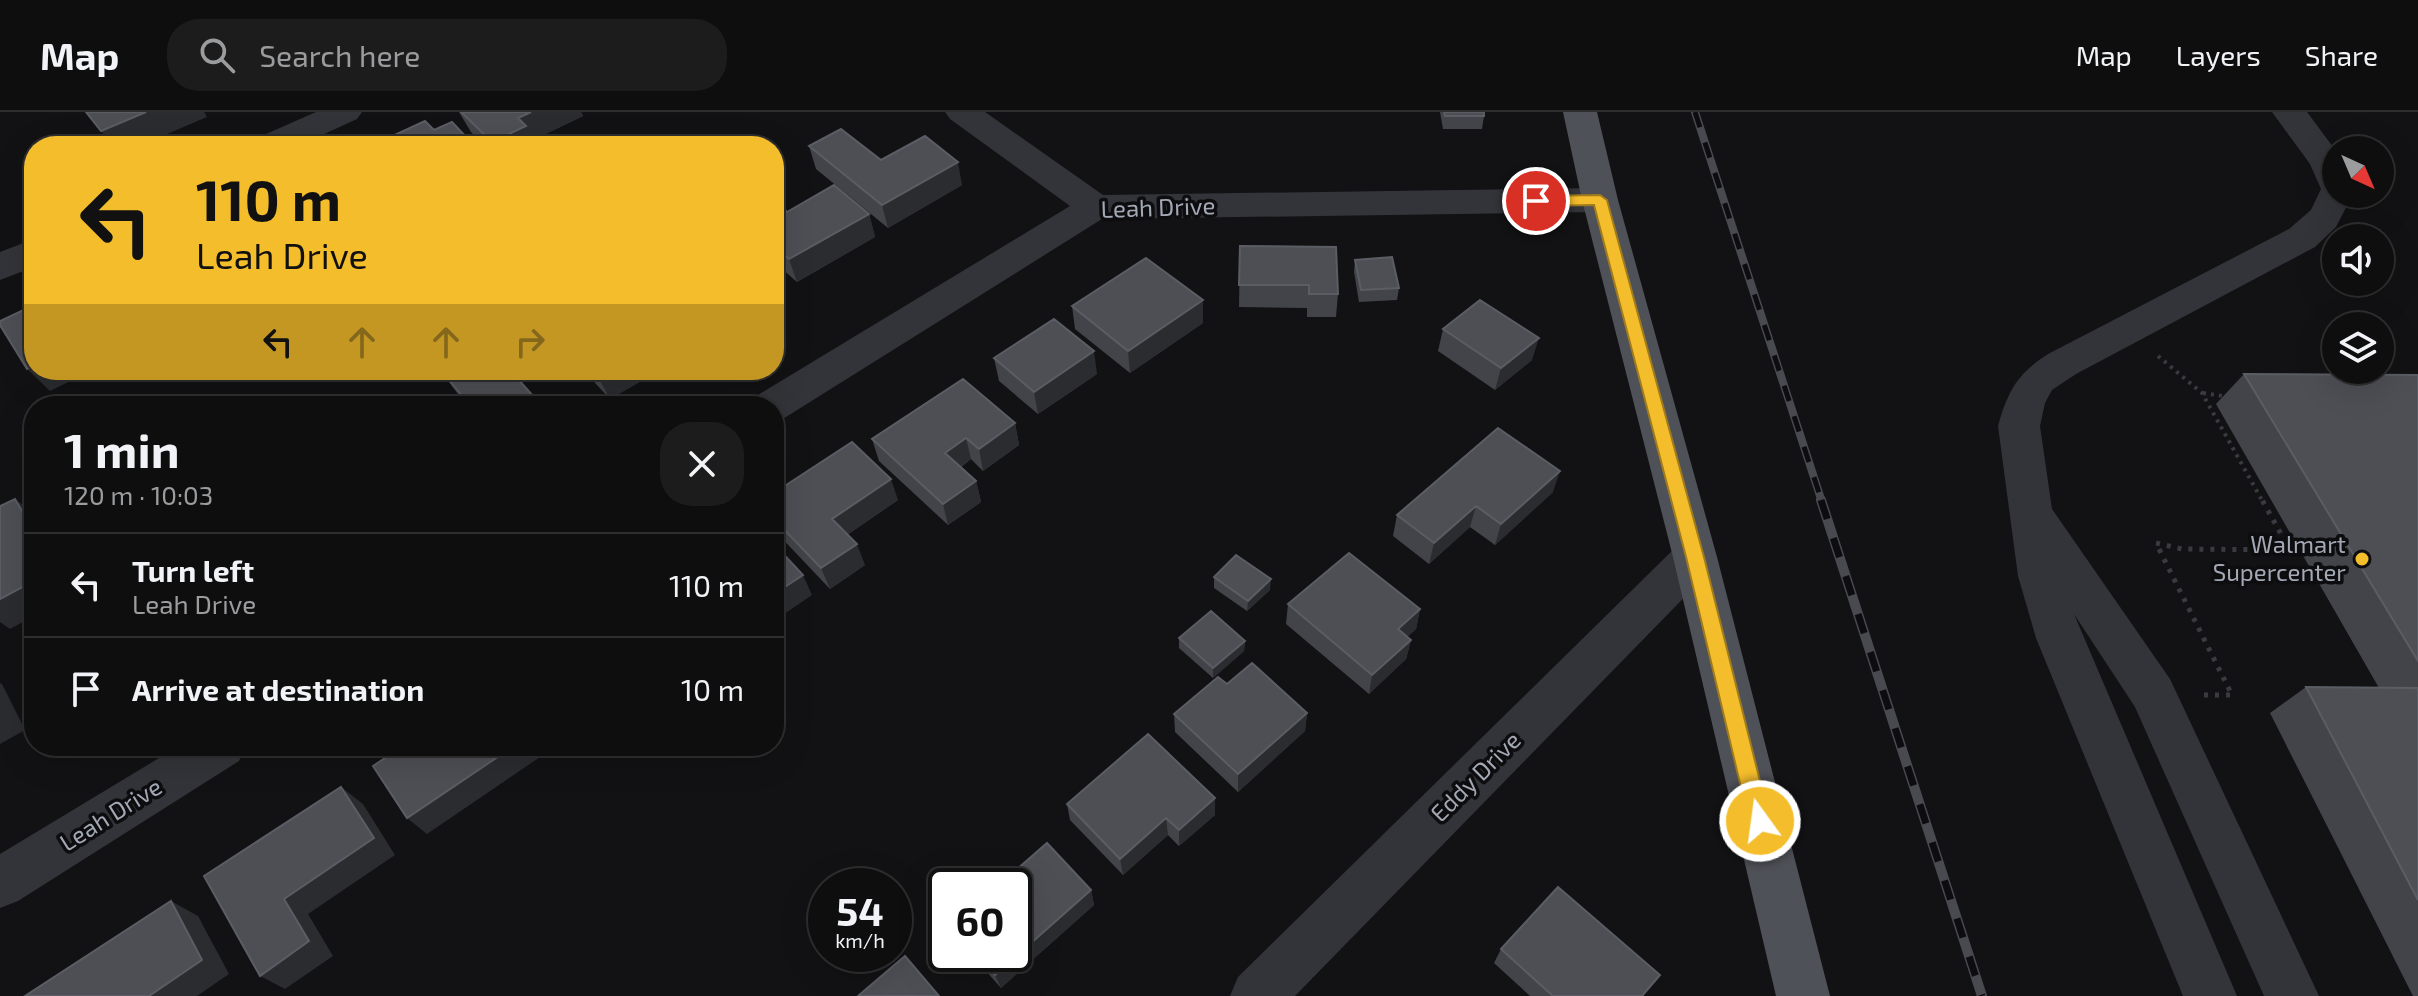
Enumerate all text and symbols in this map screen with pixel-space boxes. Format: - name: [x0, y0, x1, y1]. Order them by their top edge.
- search box: [167, 19, 727, 91]
- text: Map: [40, 32, 119, 78]
- icon: search: [195, 33, 239, 77]
- text: Search here: [259, 37, 420, 73]
- text: Map: [2076, 38, 2132, 72]
- text: Layers: [2176, 38, 2261, 72]
- text: Share: [2305, 38, 2378, 72]
- north arrow: [2322, 136, 2394, 208]
- map controls: [2322, 136, 2394, 384]
- text: 110 m: [196, 165, 341, 232]
- pin: [1502, 167, 1570, 235]
- icon: left: [64, 168, 168, 272]
- icon: arrive: [1514, 179, 1558, 223]
- street label: Leah Drive: [1100, 190, 1216, 223]
- button: sound: [2322, 224, 2394, 296]
- text: Leah Drive: [196, 233, 368, 276]
- button: layers: [2322, 312, 2394, 384]
- icon: left: [256, 320, 300, 364]
- icon: ahead: [340, 320, 384, 364]
- icon: ahead: [424, 320, 468, 364]
- icon: right: [508, 320, 552, 364]
- text: 1 min: [64, 420, 180, 478]
- button: close: [660, 422, 744, 506]
- text: 120 m · 10:03: [64, 479, 213, 510]
- place label: Walmart Supercenter: [2213, 529, 2346, 586]
- marker: Walmart Supercenter: [2353, 550, 2371, 568]
- text: Turn left: [132, 552, 254, 588]
- icon: left: [64, 563, 108, 607]
- text: 110 m: [669, 567, 744, 603]
- text: Leah Drive: [132, 588, 256, 619]
- icon: arrive: [64, 667, 108, 711]
- text: Arrive at destination: [132, 671, 424, 707]
- text: 10 m: [681, 671, 744, 707]
- street label: Eddy Drive: [1424, 725, 1526, 827]
- street label: Leah Drive: [54, 771, 166, 856]
- position arrow: [1718, 779, 1802, 863]
- speed limit sign: 60: [928, 868, 1032, 972]
- text: 54: [836, 886, 884, 934]
- text: km/h: [835, 928, 885, 952]

